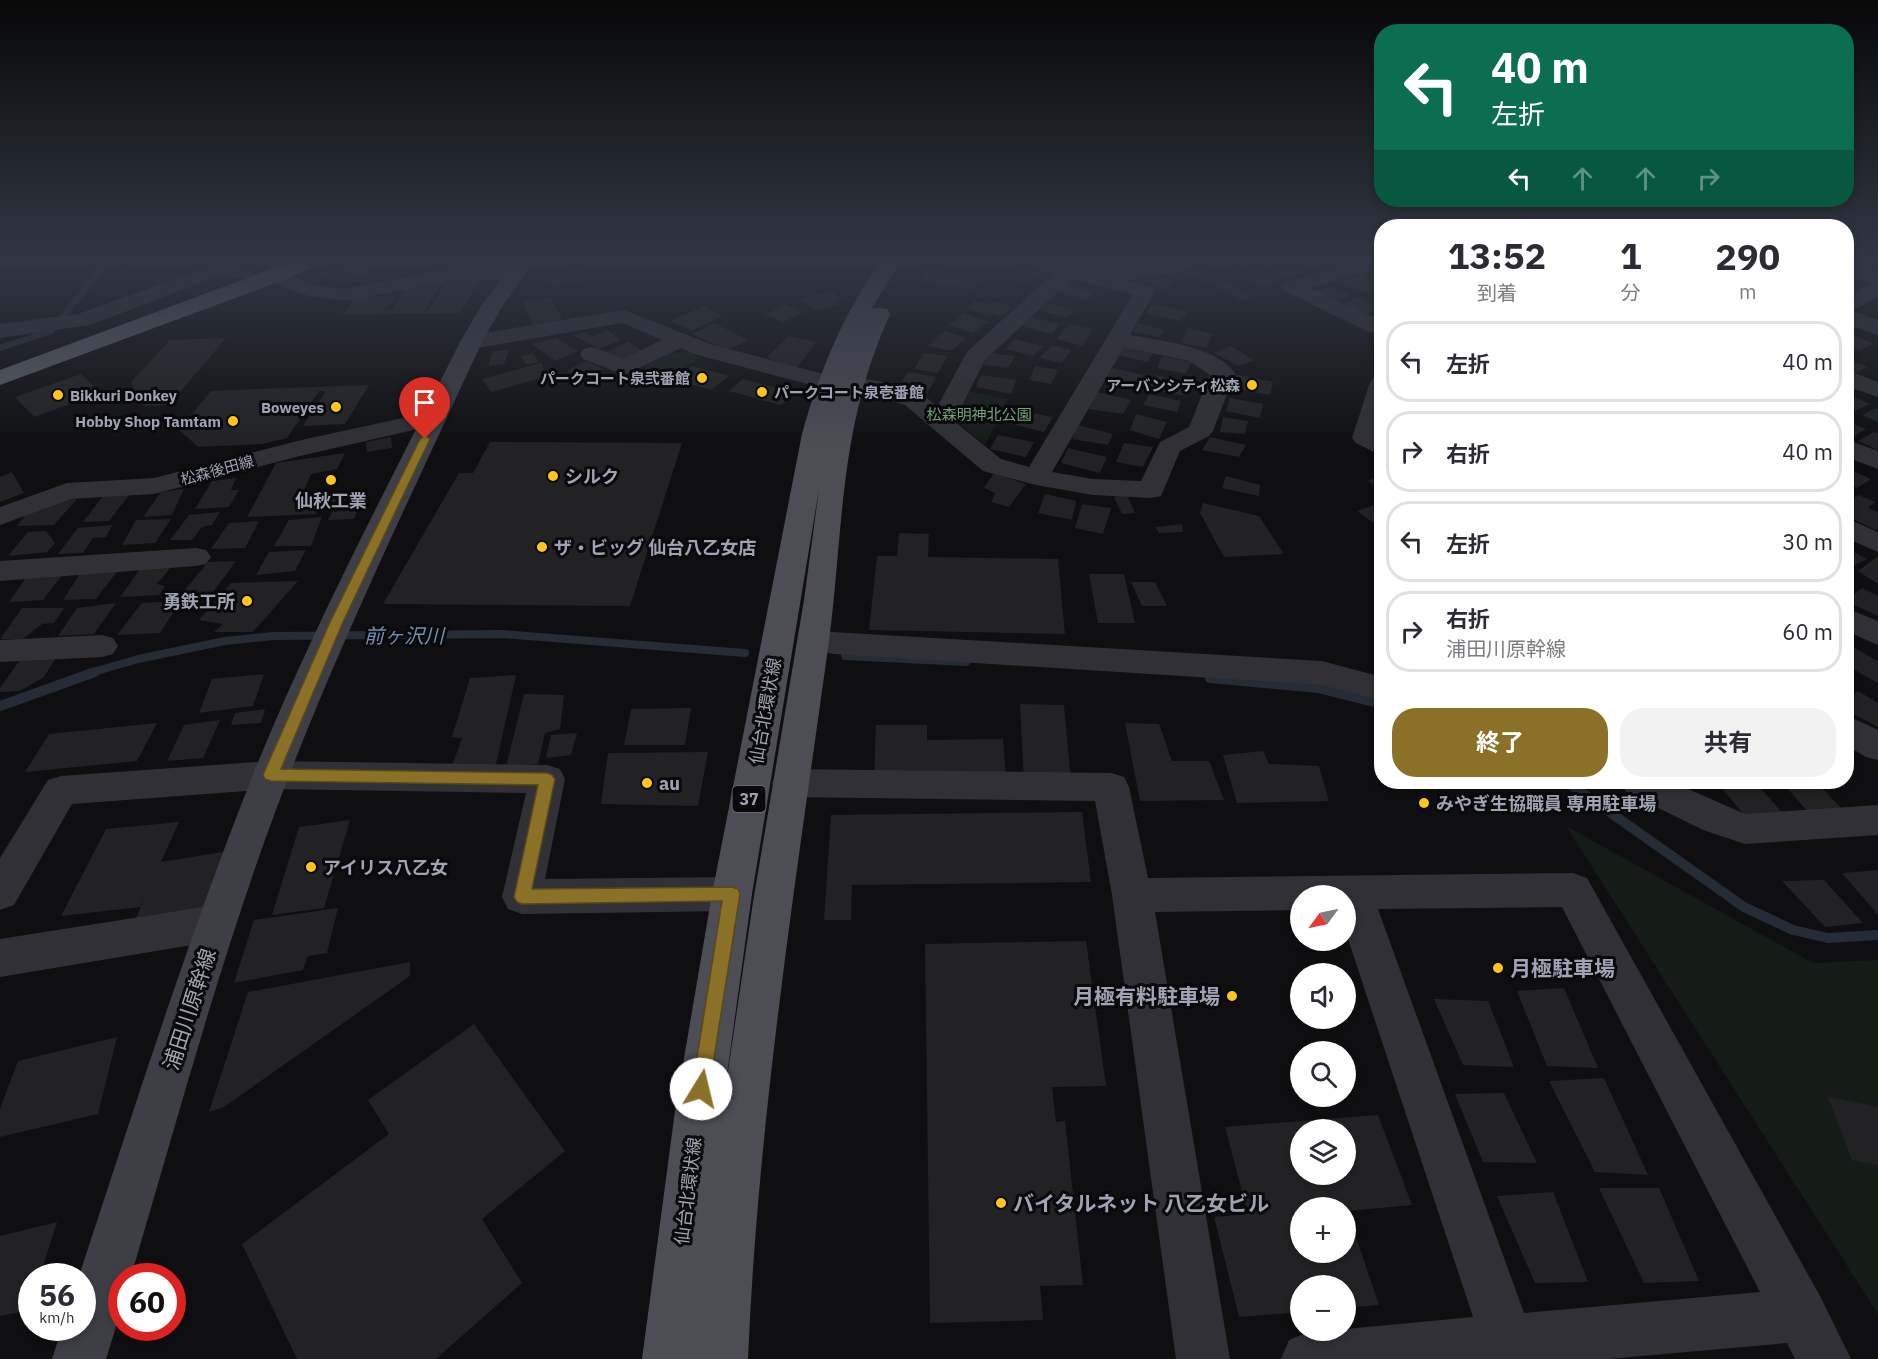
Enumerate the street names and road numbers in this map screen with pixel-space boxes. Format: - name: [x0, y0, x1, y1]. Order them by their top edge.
- street label: 松森後田線: [178, 451, 256, 489]
- street label: 仙台北環状線: [744, 656, 786, 766]
- road number: 37: [732, 786, 766, 812]
- street label: 浦田川原幹線: [156, 945, 222, 1073]
- street label: 仙台北環状線: [670, 1136, 706, 1246]

